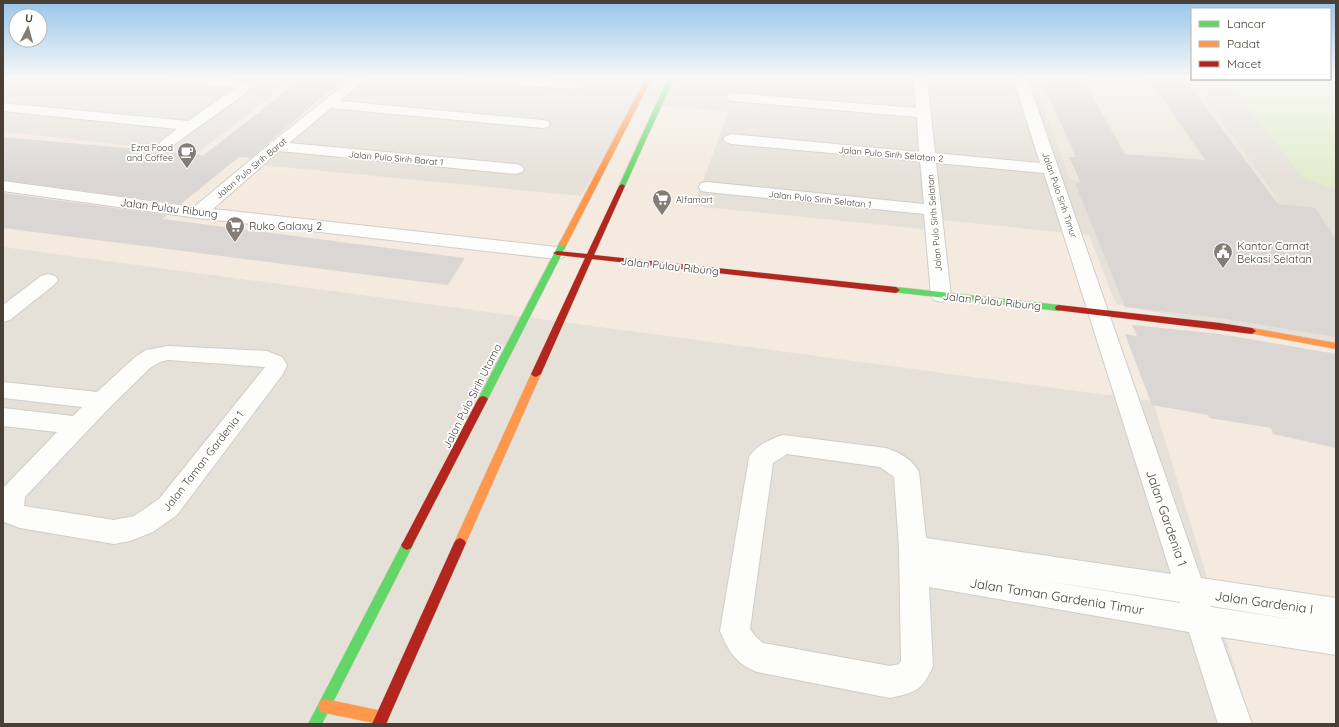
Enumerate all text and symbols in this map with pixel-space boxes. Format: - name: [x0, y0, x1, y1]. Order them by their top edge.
- north arrow: [8, 8, 48, 48]
- legend: [1191, 8, 1331, 80]
- text: U: [24, 11, 34, 25]
- text: Lancar: [1227, 16, 1266, 31]
- text: Padat: [1227, 36, 1260, 51]
- text: Macet: [1227, 56, 1261, 71]
- street label: Jalan Pulo Sirih Barat: [213, 135, 289, 201]
- cafe icon: Ezra Food and Coffee: [176, 141, 198, 169]
- place label: Ezra Food and Coffee: [126, 142, 173, 163]
- street label: Jalan Pulo Sirih Selatan 2: [838, 144, 944, 164]
- street label: Jalan Pulo Sirih Barat 1: [348, 148, 444, 168]
- street label: Jalan Pulo Sirih Timur: [1040, 151, 1080, 240]
- street label: Jalan Pulo Sirih Selatan: [924, 174, 944, 272]
- supermarket icon: Alfamart: [651, 188, 673, 216]
- street label: Jalan Pulo Sirih Selatan 1: [768, 188, 872, 210]
- place label: Alfamart: [676, 194, 713, 205]
- street label: Jalan Pulau Ribung: [119, 195, 219, 221]
- supermarket icon: Ruko Galaxy 2: [224, 215, 246, 243]
- place label: Ruko Galaxy 2: [249, 219, 322, 233]
- place label: Kantor Camat Bekasi Selatan: [1237, 239, 1312, 266]
- public building icon: Kantor Camat Bekasi Selatan: [1212, 241, 1234, 269]
- street label: Jalan Pulau Ribung: [620, 254, 720, 278]
- street label: Jalan Pulau Ribung: [942, 289, 1042, 313]
- street label: Jalan Pulo Sirih Utama: [440, 341, 504, 451]
- street label: Jalan Taman Gardenia 1: [159, 408, 247, 514]
- street label: Jalan Gardenia 1: [1143, 468, 1191, 568]
- street label: Jalan Taman Gardenia Timur: [969, 574, 1145, 618]
- street label: Jalan Gardenia I: [1214, 587, 1314, 617]

